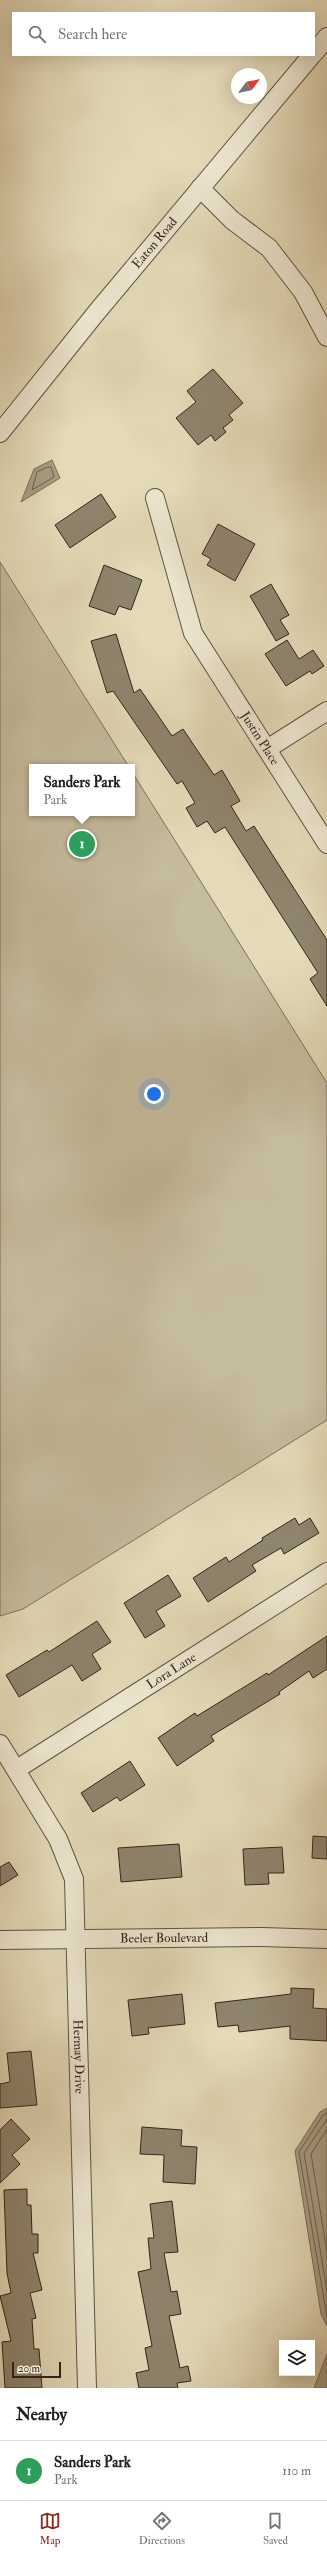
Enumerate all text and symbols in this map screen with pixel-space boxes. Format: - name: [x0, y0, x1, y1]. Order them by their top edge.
- search box: [12, 12, 315, 56]
- icon: search: [26, 23, 48, 45]
- text: Search here: [58, 25, 127, 44]
- north arrow: [231, 68, 267, 104]
- street label: Eaton Road: [129, 214, 181, 272]
- street label: Justin Place: [236, 708, 283, 769]
- popup: [29, 764, 135, 816]
- text: Sanders Park: [43, 773, 121, 792]
- text: Park: [43, 792, 67, 808]
- pin: 1: [69, 829, 95, 859]
- your location: [144, 1084, 164, 1104]
- street label: Lora Lane: [144, 1649, 200, 1693]
- street label: Beeler Boulevard: [120, 1930, 209, 1947]
- street label: Hermay Drive: [70, 2019, 87, 2094]
- map controls: [279, 2340, 315, 2376]
- button: layers: [279, 2340, 315, 2376]
- scale bar: [12, 2360, 61, 2379]
- text: 20 m: [18, 2362, 40, 2375]
- text: Nearby: [16, 2404, 67, 2425]
- text: Sanders Park: [54, 2453, 131, 2472]
- text: 1: [27, 2463, 31, 2479]
- text: 110 m: [282, 2463, 311, 2479]
- text: Park: [54, 2472, 78, 2488]
- tab: Map: [39, 2510, 61, 2547]
- tab: Directions: [139, 2510, 185, 2547]
- tab: Saved: [263, 2510, 288, 2547]

